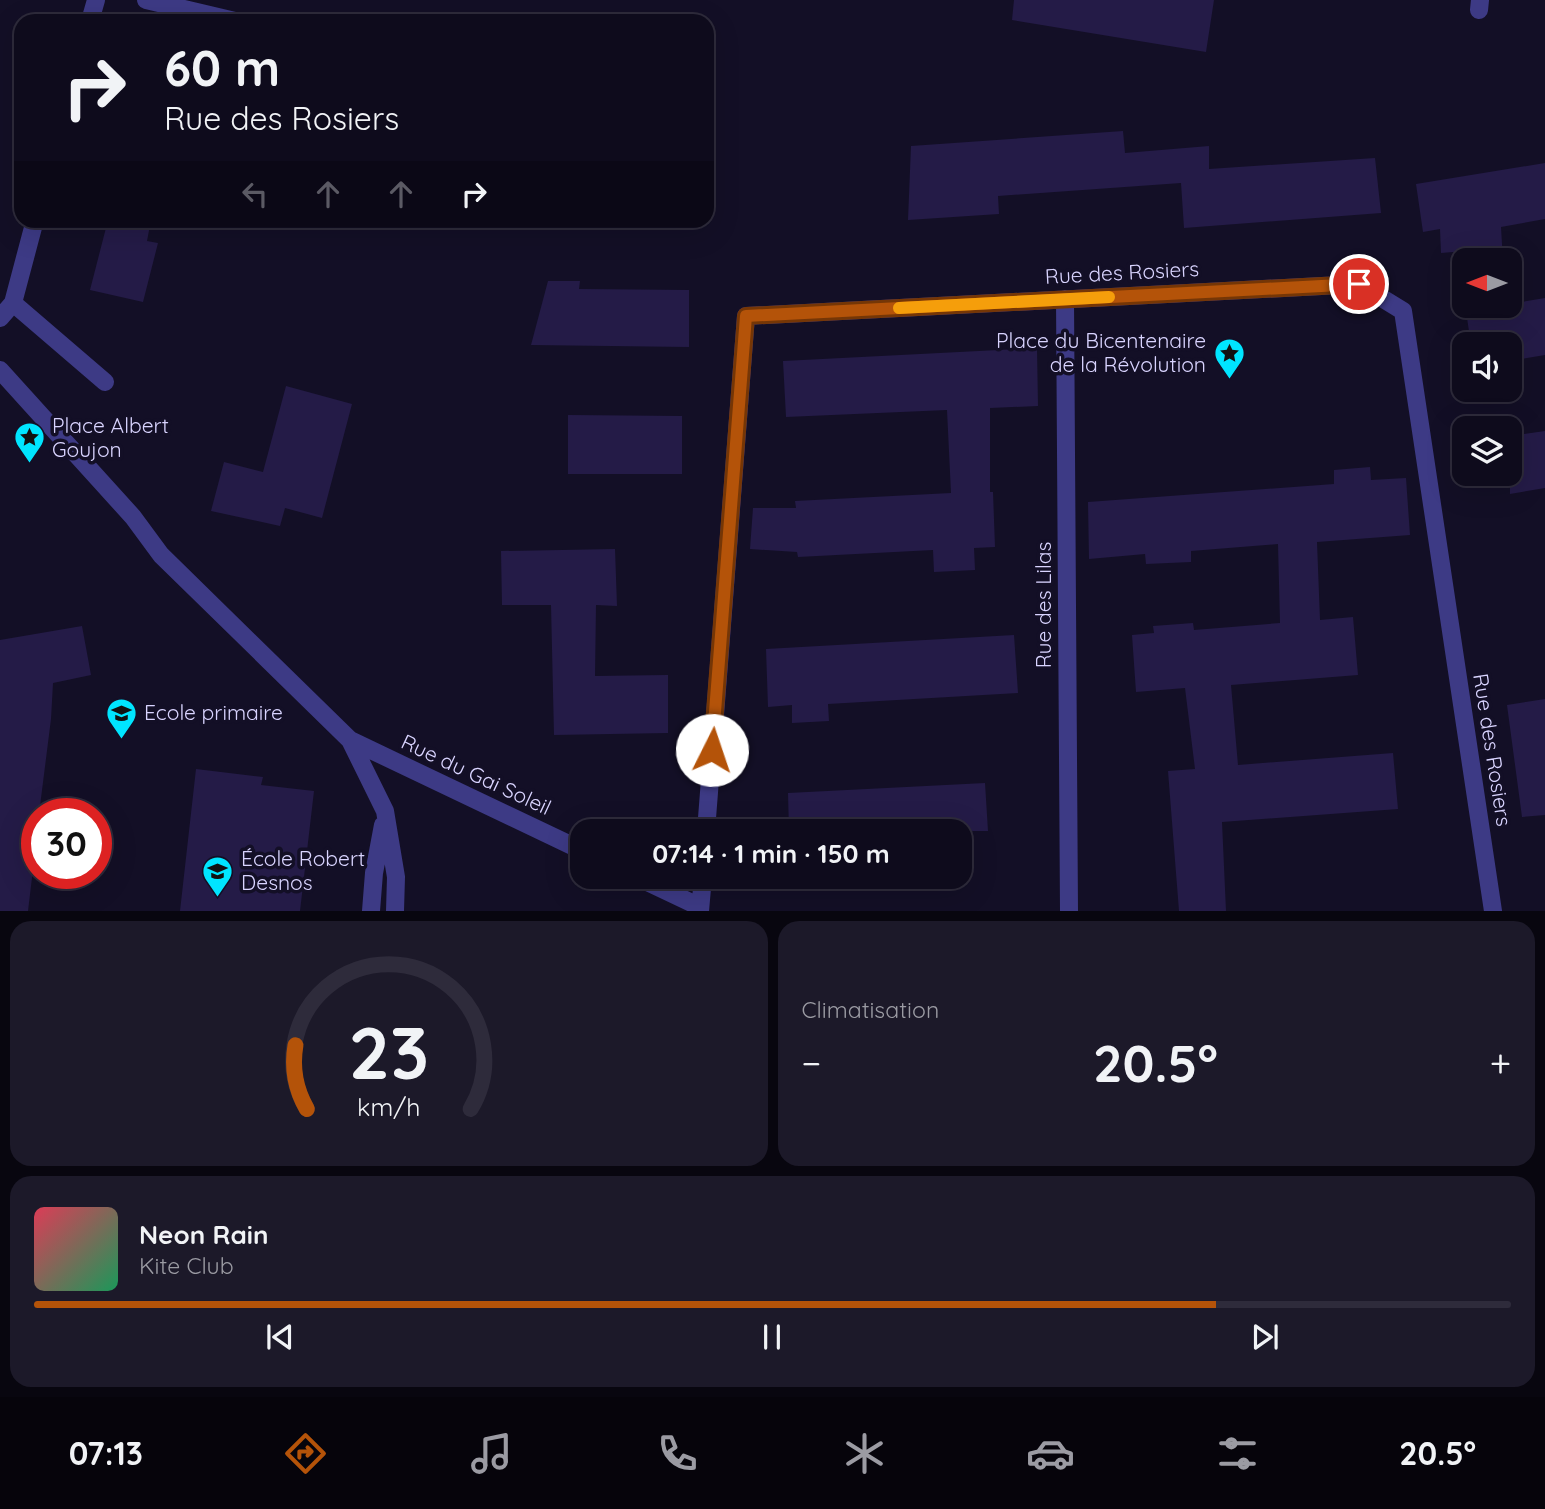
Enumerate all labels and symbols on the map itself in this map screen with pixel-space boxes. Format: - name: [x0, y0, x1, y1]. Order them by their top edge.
- north arrow: [1452, 248, 1522, 318]
- pin: [1329, 254, 1389, 314]
- street label: Rue des Rosiers: [1044, 255, 1200, 289]
- place label: Place du Bicentenaire de la Révolution: [996, 327, 1206, 377]
- place icon: Place du Bicentenaire de la Révolution: [1212, 336, 1246, 380]
- place label: Place Albert Goujon: [52, 412, 169, 462]
- place icon: Place Albert Goujon: [12, 421, 46, 465]
- street label: Rue des Lilas: [1030, 542, 1056, 668]
- street label: Rue des Rosiers: [1468, 672, 1518, 828]
- school or university icon: Ecole primaire: [104, 696, 138, 740]
- place label: Ecole primaire: [144, 699, 283, 725]
- position arrow: [675, 713, 749, 787]
- street label: Rue du Gai Soleil: [397, 728, 555, 820]
- speed limit sign: 30: [21, 798, 112, 889]
- place label: École Robert Desnos: [241, 845, 365, 895]
- school or university icon: École Robert Desnos: [201, 854, 235, 898]

